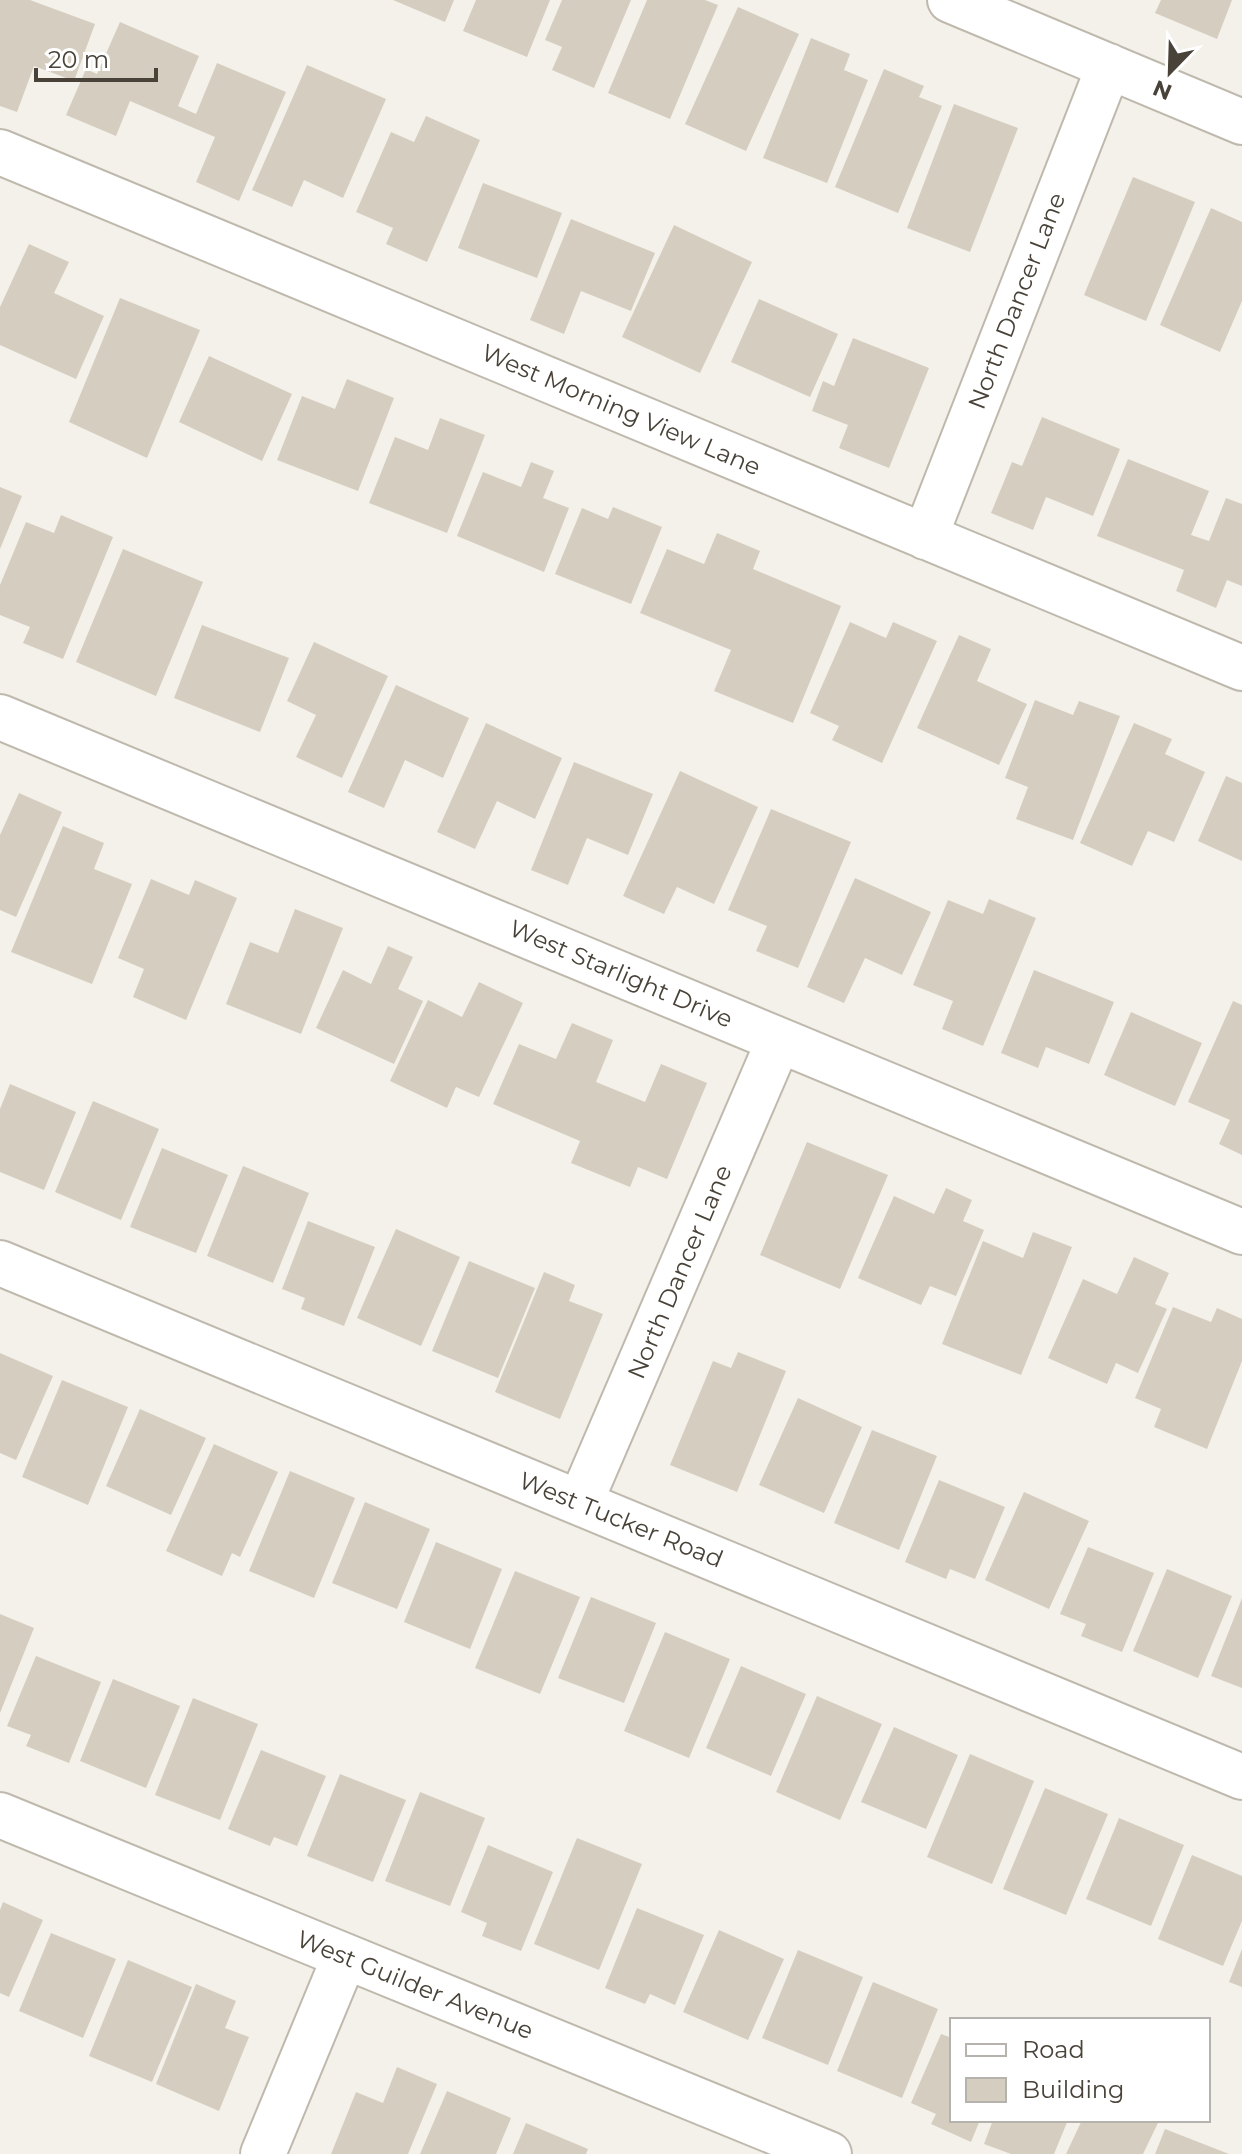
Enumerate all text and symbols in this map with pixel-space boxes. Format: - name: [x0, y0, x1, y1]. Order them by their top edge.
- scale bar: [36, 32, 156, 82]
- north arrow: [1130, 32, 1210, 112]
- text: 20 m: [48, 45, 109, 74]
- text: N: [1149, 74, 1176, 106]
- street label: North Dancer Lane: [962, 188, 1071, 413]
- street label: West Morning View Lane: [477, 338, 765, 482]
- street label: West Starlight Drive: [505, 913, 737, 1034]
- street label: North Dancer Lane: [621, 1160, 738, 1383]
- street label: West Tucker Road: [515, 1465, 727, 1574]
- street label: West Guilder Avenue: [293, 1924, 538, 2045]
- legend: [950, 2018, 1210, 2122]
- text: Road: [1022, 2035, 1085, 2064]
- text: Building: [1022, 2075, 1125, 2104]

